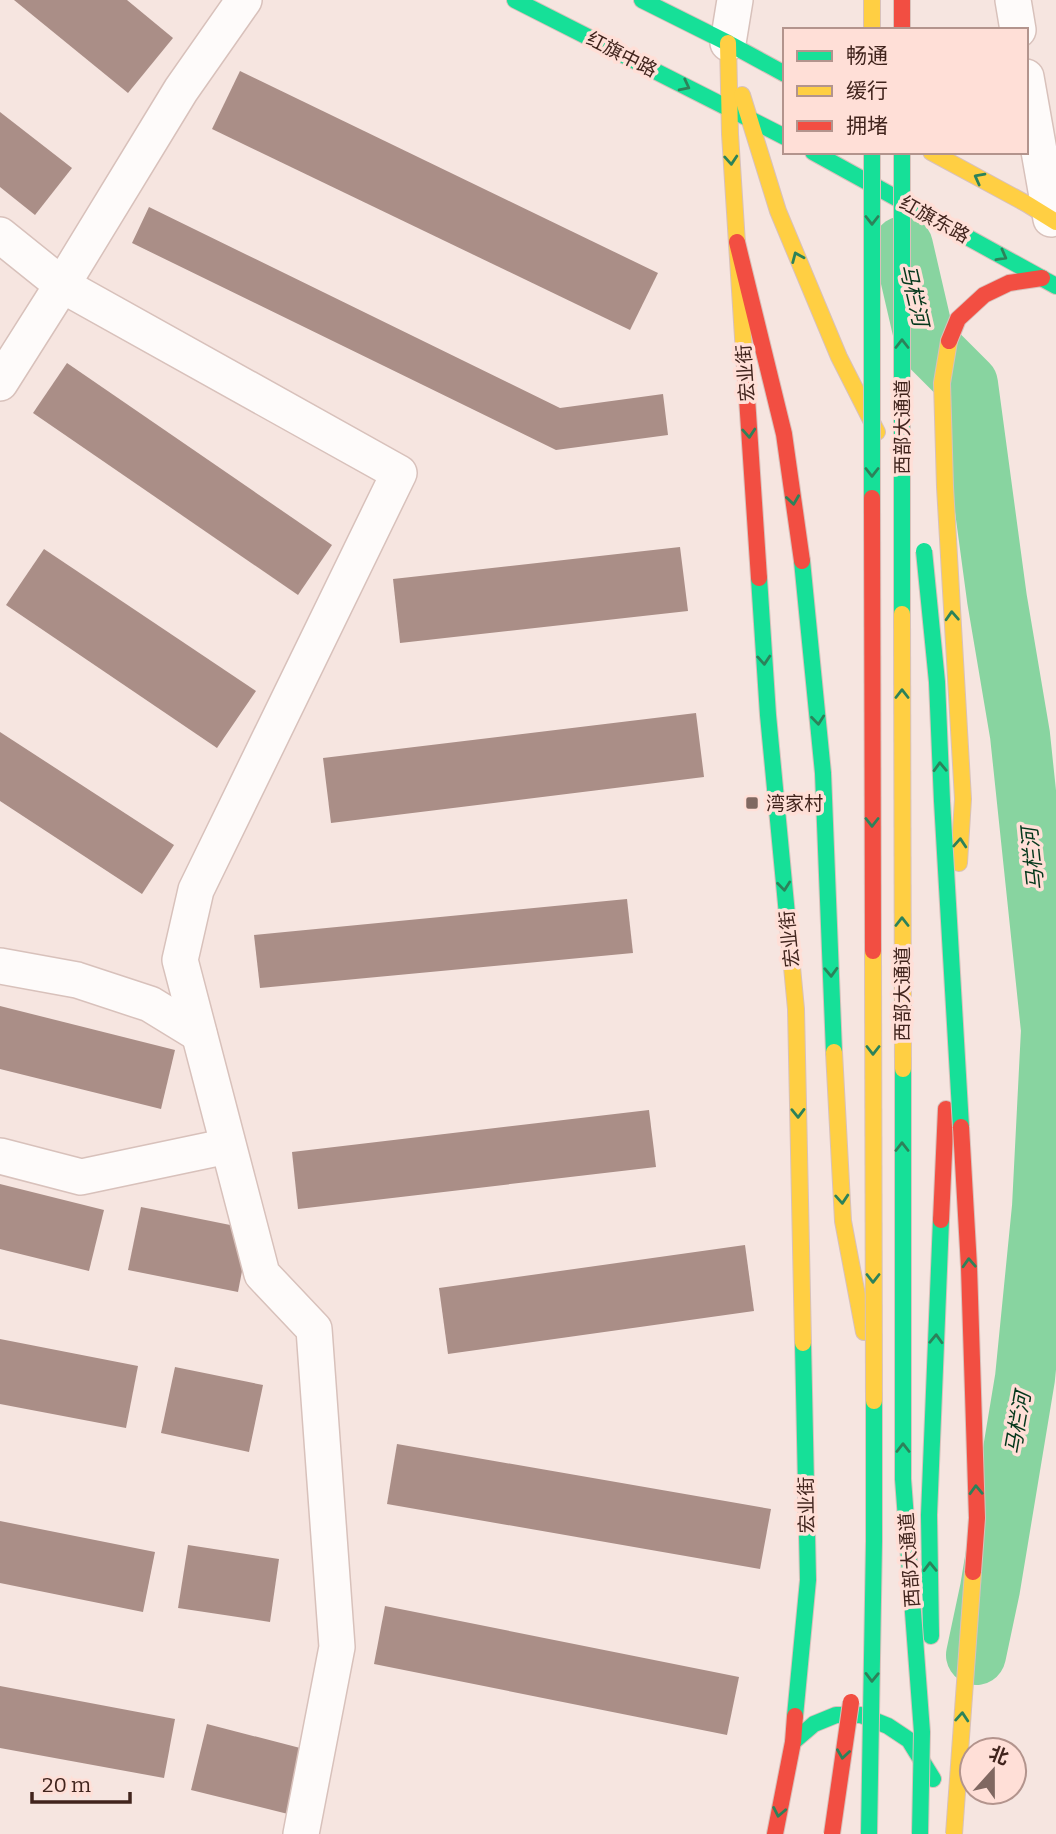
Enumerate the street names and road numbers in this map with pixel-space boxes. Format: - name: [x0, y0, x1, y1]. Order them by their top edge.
- street label: 红旗中路: [583, 27, 661, 82]
- street label: 红旗东路: [896, 191, 974, 248]
- street label: 宏业街: [732, 344, 759, 402]
- street label: 西部大通道: [891, 379, 914, 475]
- street label: 宏业街: [775, 909, 804, 969]
- street label: 西部大通道: [891, 946, 914, 1042]
- street label: 宏业街: [795, 1476, 818, 1534]
- street label: 西部大通道: [895, 1512, 924, 1608]

